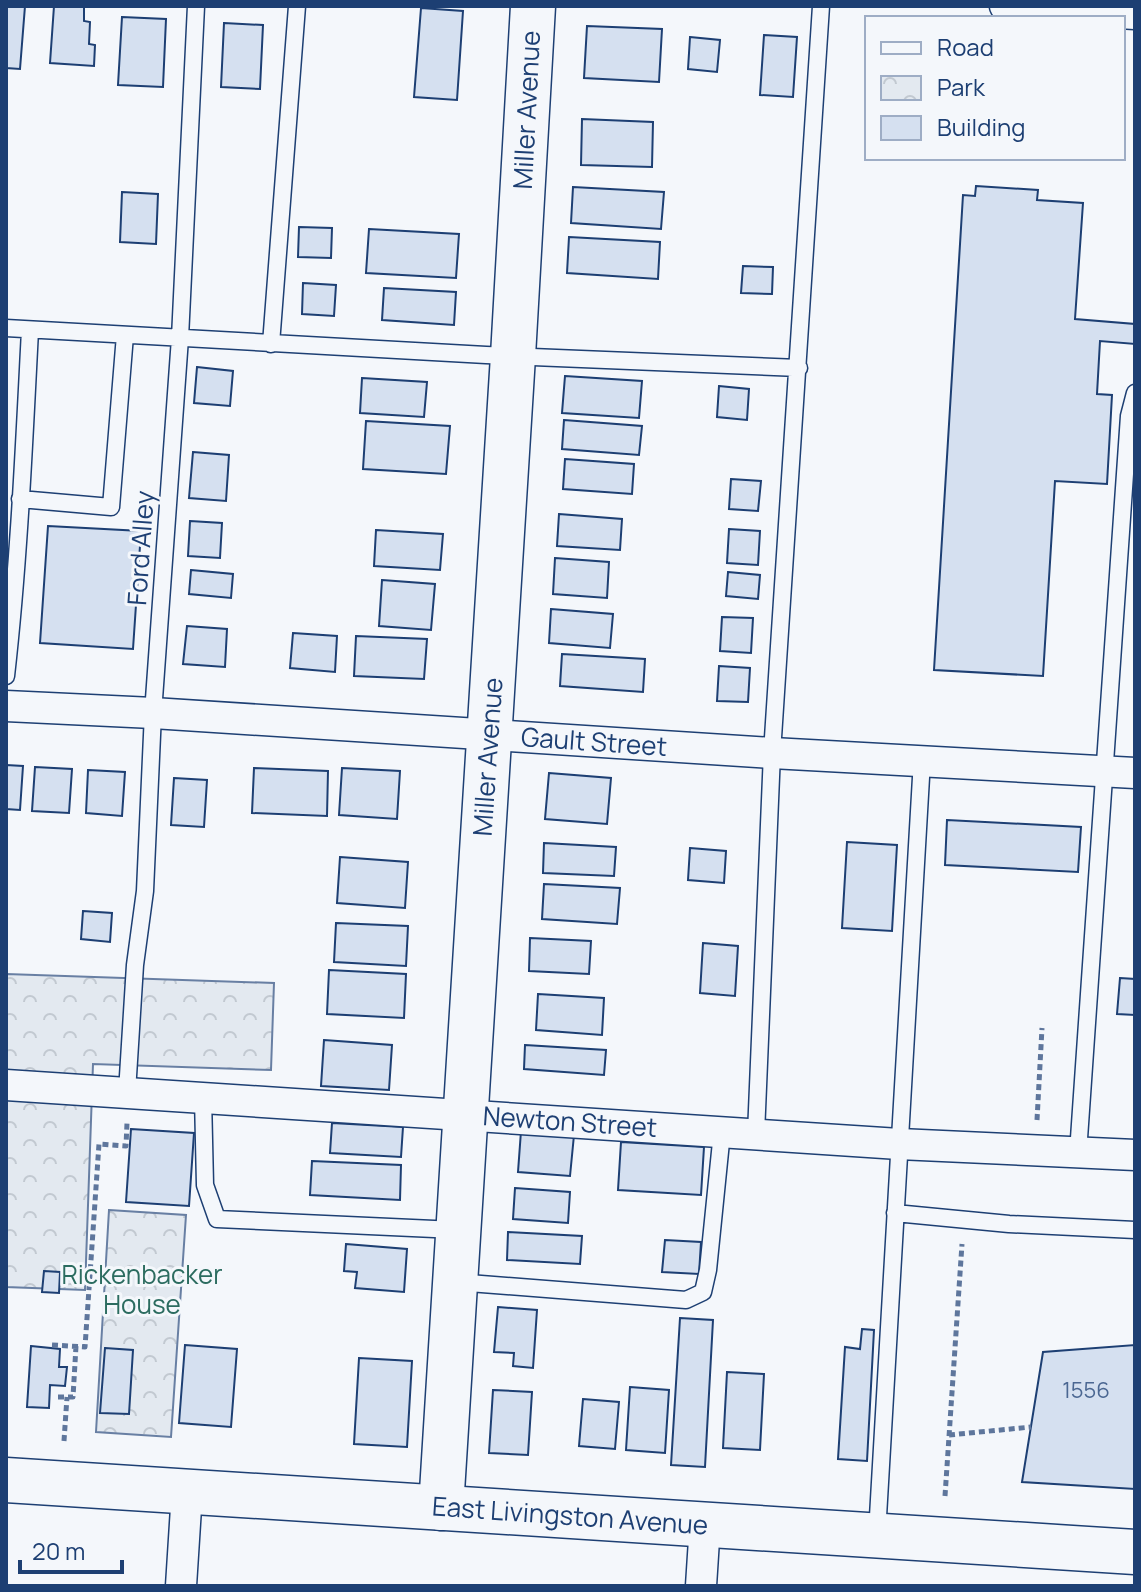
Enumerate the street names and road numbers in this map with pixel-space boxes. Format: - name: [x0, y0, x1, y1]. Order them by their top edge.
- street label: Miller Avenue: [504, 30, 548, 190]
- street label: Ford Alley: [118, 489, 162, 607]
- street label: Miller Avenue: [464, 676, 510, 837]
- street label: Gault Street: [520, 718, 668, 764]
- street label: Newton Street: [482, 1097, 658, 1145]
- street label: East Livingston Avenue: [431, 1487, 709, 1543]

